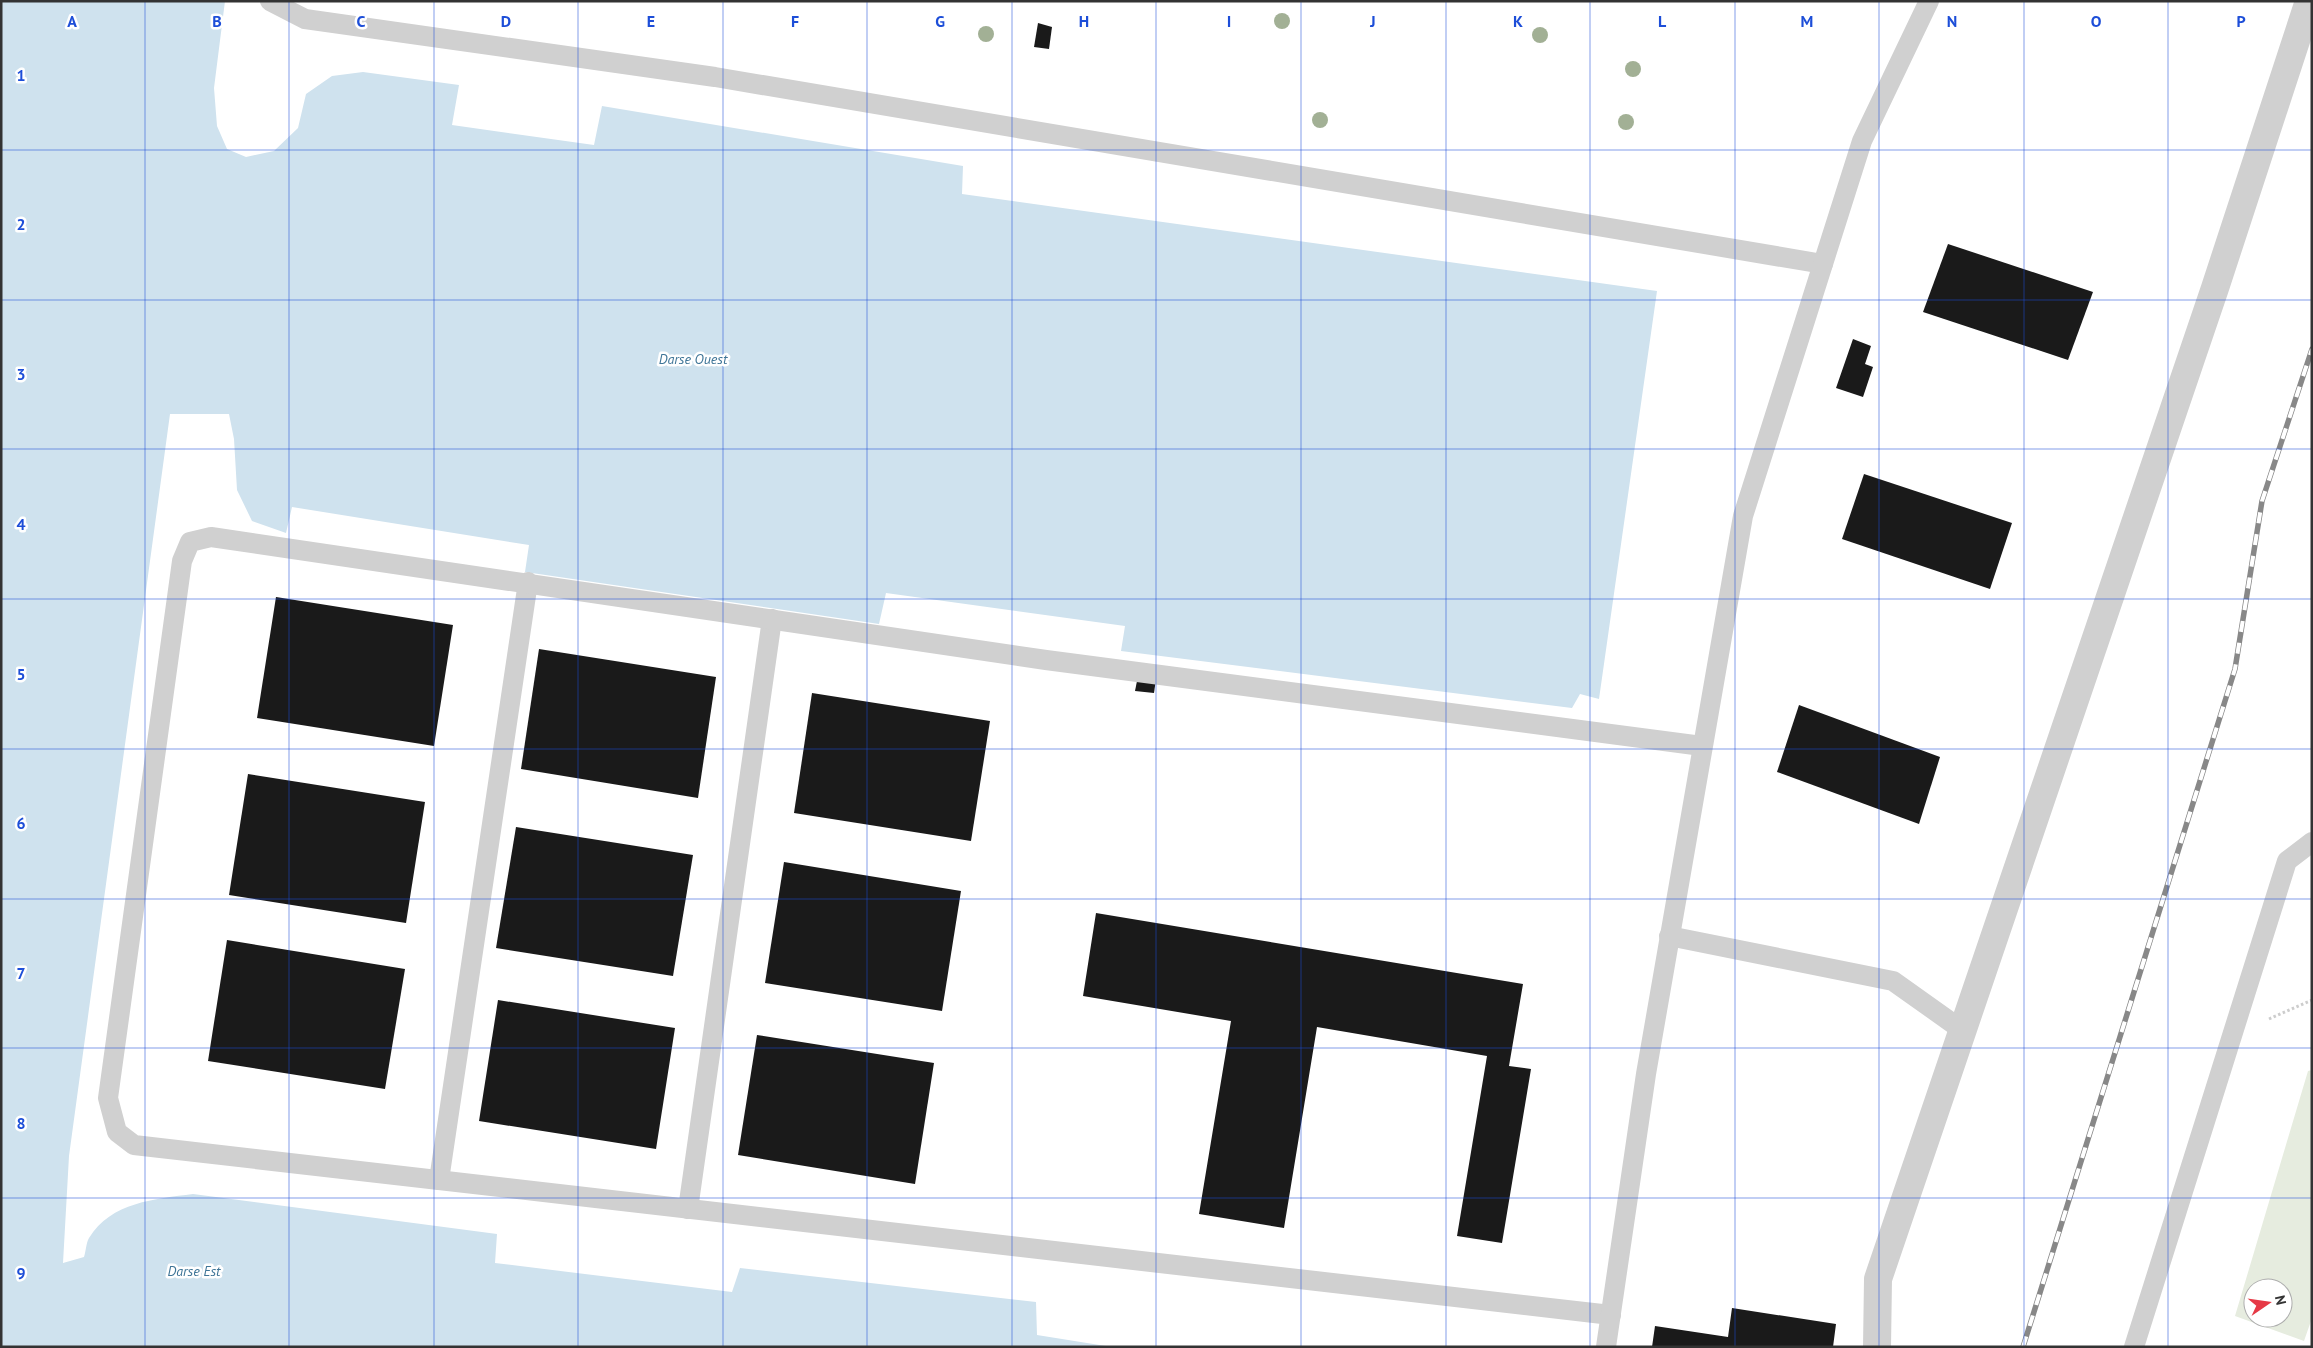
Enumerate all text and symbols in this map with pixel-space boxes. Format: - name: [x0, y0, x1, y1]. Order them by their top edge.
- text: A: [67, 11, 77, 31]
- text: B: [212, 11, 222, 31]
- text: C: [357, 11, 366, 31]
- text: D: [501, 11, 511, 31]
- text: E: [647, 11, 655, 31]
- text: F: [791, 11, 799, 31]
- text: G: [935, 11, 945, 31]
- text: H: [1079, 11, 1089, 31]
- text: I: [1227, 11, 1231, 31]
- text: J: [1369, 11, 1376, 31]
- text: K: [1513, 11, 1523, 31]
- text: L: [1658, 11, 1667, 31]
- text: M: [1801, 11, 1813, 31]
- text: N: [1947, 11, 1957, 31]
- text: O: [2091, 11, 2102, 31]
- text: P: [2236, 11, 2246, 31]
- text: 1: [16, 65, 26, 85]
- text: 2: [16, 214, 26, 234]
- water label: Darse Ouest: [659, 350, 728, 368]
- text: 3: [16, 364, 26, 384]
- text: 4: [16, 514, 26, 534]
- text: 5: [16, 664, 26, 684]
- text: 6: [16, 813, 26, 833]
- text: 7: [16, 963, 26, 983]
- text: 8: [16, 1113, 26, 1133]
- water label: Darse Est: [168, 1262, 221, 1280]
- text: 9: [16, 1263, 26, 1283]
- north arrow: [2243, 1278, 2293, 1328]
- text: N: [2271, 1294, 2290, 1307]

